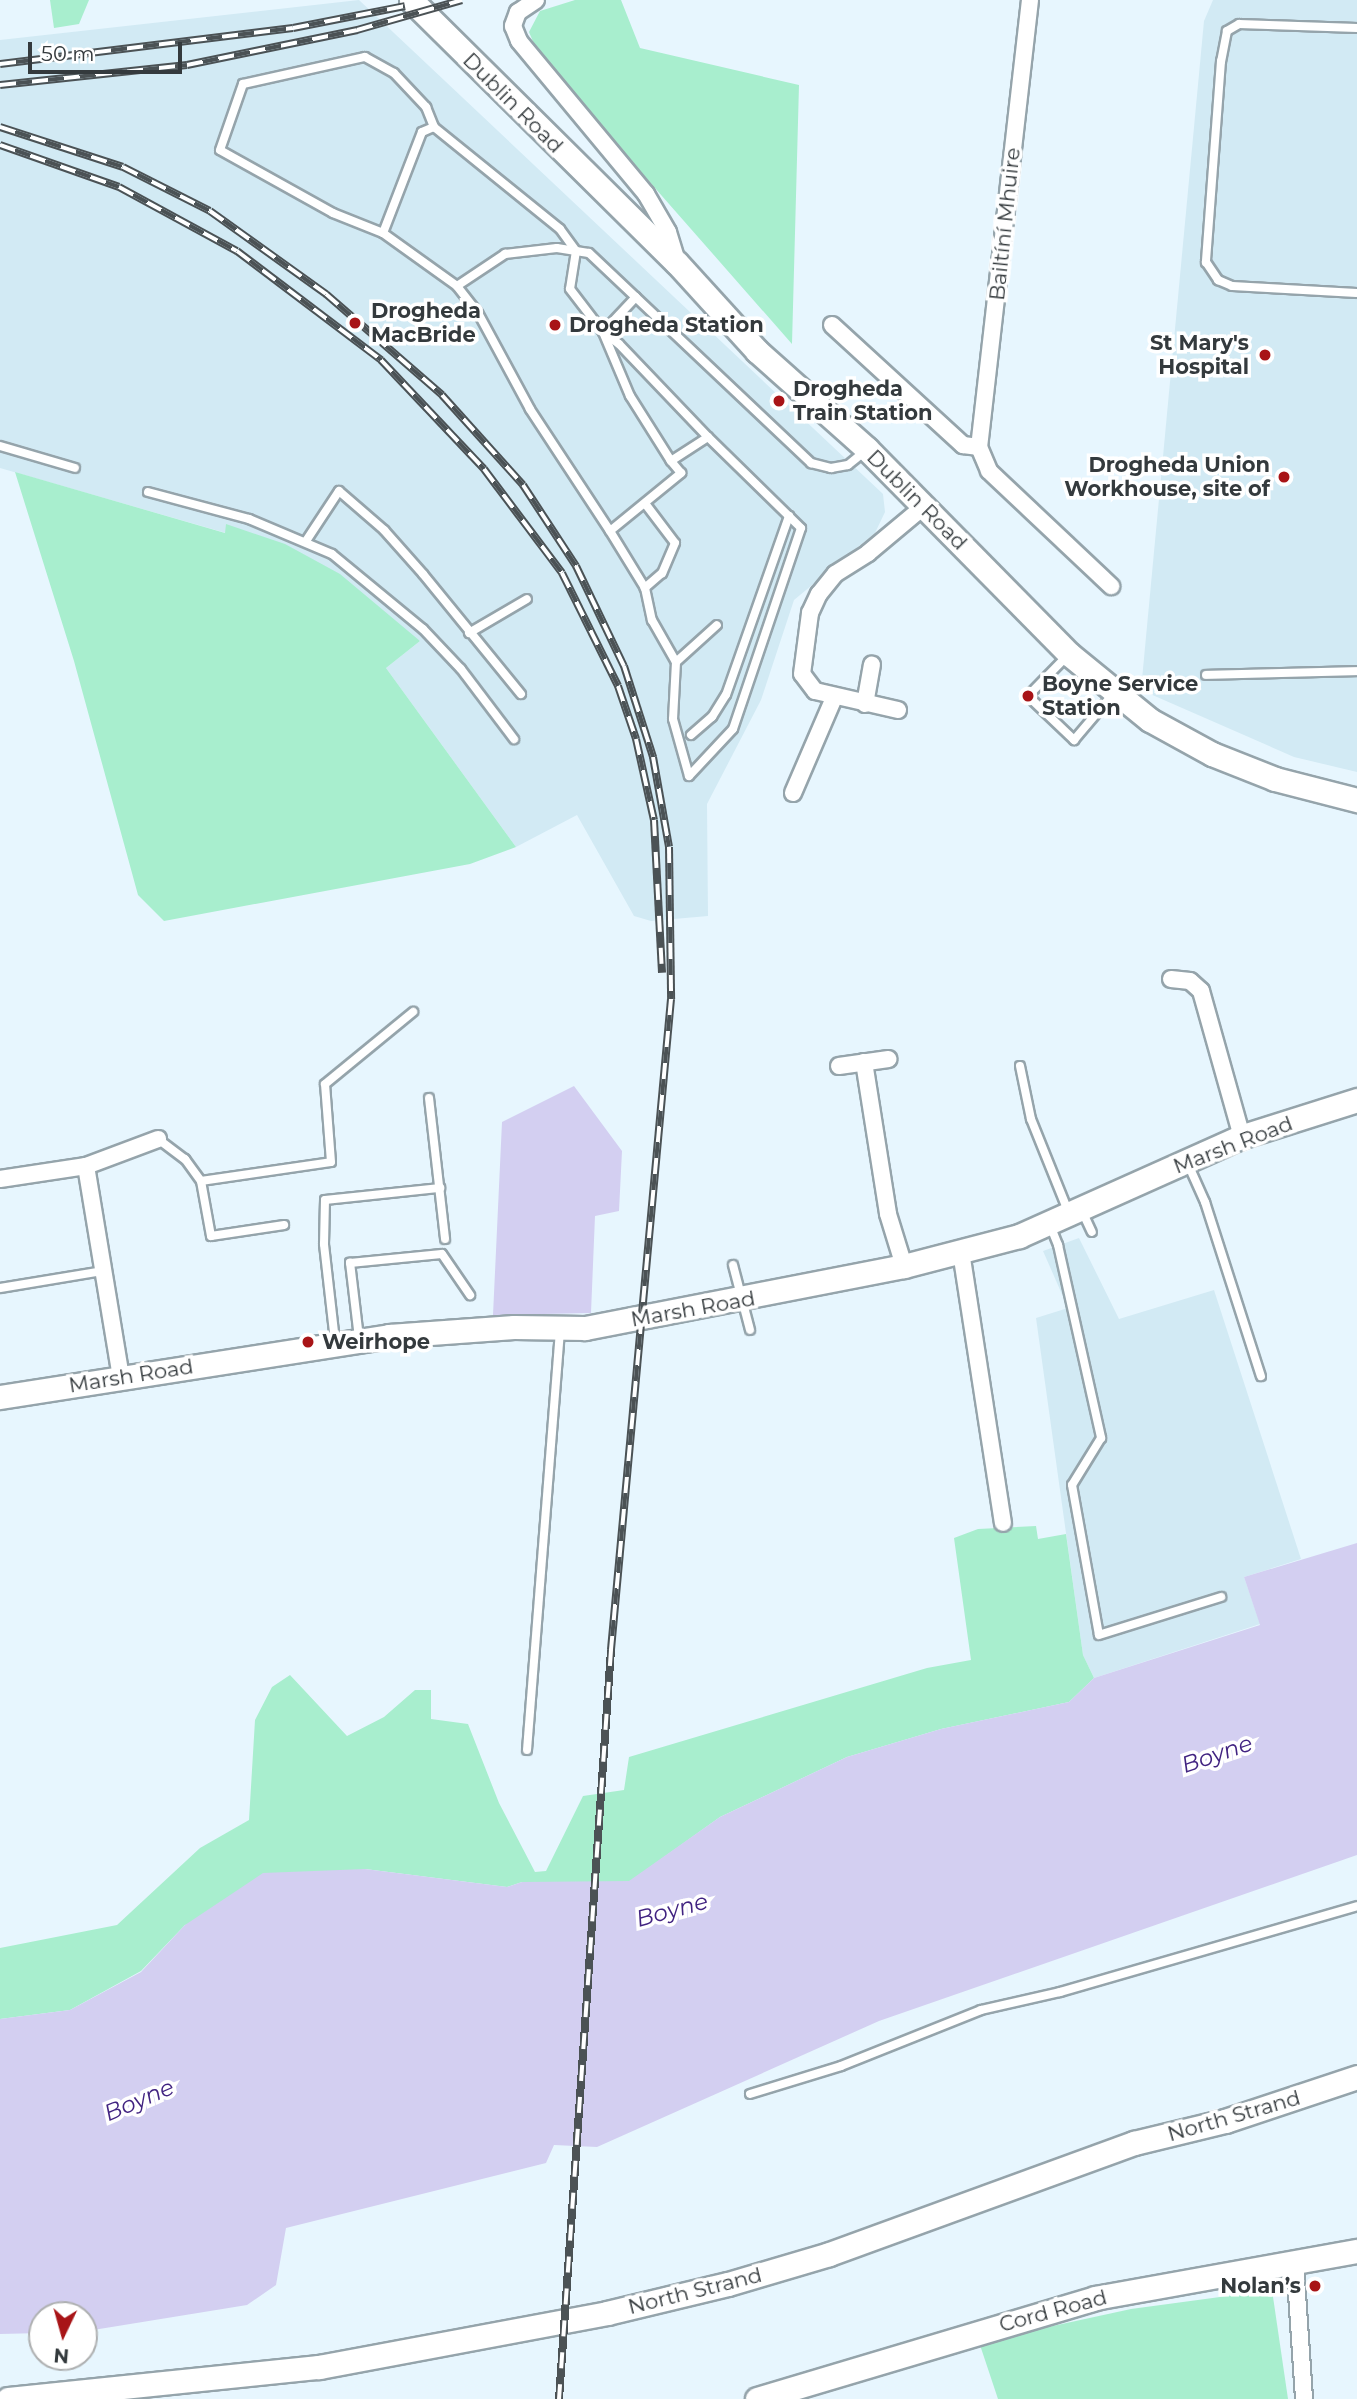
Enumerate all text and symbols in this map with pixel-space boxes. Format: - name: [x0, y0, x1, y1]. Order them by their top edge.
- scale bar: [32, 28, 186, 72]
- text: 50 m: [41, 41, 95, 66]
- street label: Dublin Road: [458, 48, 568, 158]
- street label: Bailtíní Mhuire: [984, 146, 1026, 302]
- place label: Drogheda MacBride: [371, 298, 481, 348]
- place label: Drogheda Station: [569, 312, 764, 338]
- marker: Drogheda MacBride: [345, 313, 365, 333]
- marker: Drogheda Station: [547, 317, 563, 333]
- place label: St Mary's Hospital: [1150, 330, 1249, 380]
- marker: St Mary's Hospital: [1255, 345, 1275, 365]
- place label: Drogheda Train Station: [793, 376, 933, 426]
- marker: Drogheda Train Station: [771, 393, 787, 409]
- street label: Dublin Road: [862, 445, 972, 555]
- place label: Drogheda Union Workhouse, site of: [1064, 452, 1270, 502]
- marker: Drogheda Union Workhouse, site of: [1276, 469, 1292, 485]
- place label: Boyne Service Station: [1042, 671, 1198, 721]
- marker: Boyne Service Station: [1020, 688, 1036, 704]
- street label: Marsh Road: [1170, 1111, 1296, 1179]
- street label: Marsh Road: [629, 1286, 757, 1332]
- place label: Weirhope: [322, 1329, 430, 1355]
- marker: Weirhope: [300, 1334, 316, 1350]
- street label: Marsh Road: [67, 1354, 195, 1398]
- water label: Boyne: [1178, 1729, 1256, 1779]
- water label: Boyne: [633, 1887, 711, 1933]
- water label: Boyne: [100, 2073, 178, 2127]
- street label: North Strand: [1165, 2085, 1303, 2147]
- street label: North Strand: [625, 2262, 765, 2320]
- place label: Nolan’s: [1220, 2273, 1301, 2299]
- marker: Nolan’s: [1307, 2278, 1323, 2294]
- street label: Cord Road: [996, 2285, 1110, 2337]
- north arrow: [28, 2301, 98, 2371]
- text: N: [53, 2343, 70, 2368]

